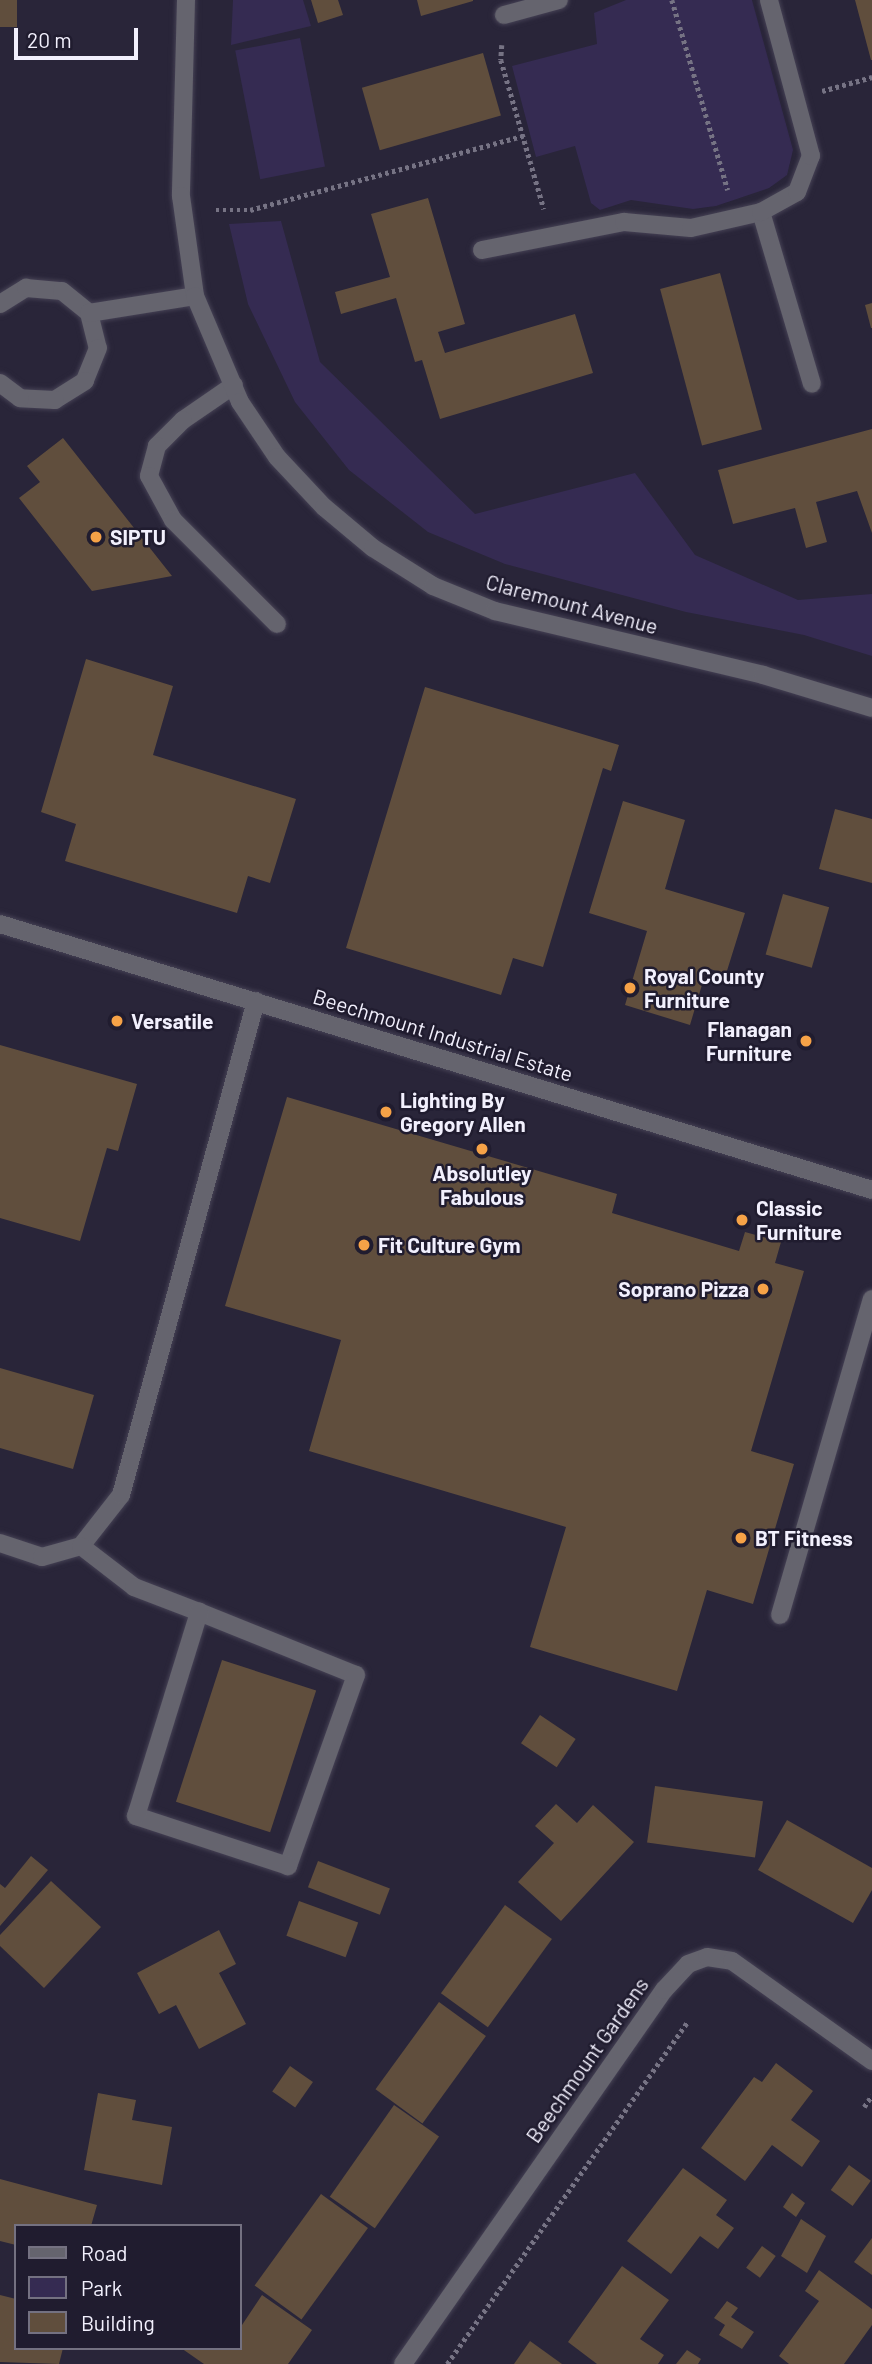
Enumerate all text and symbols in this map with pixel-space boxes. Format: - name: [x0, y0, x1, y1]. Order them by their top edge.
- scale bar: [18, 14, 142, 58]
- text: 20 m: [27, 27, 72, 52]
- place label: SIPTU: [110, 524, 166, 550]
- marker: SIPTU: [88, 529, 104, 545]
- street label: Claremount Avenue: [483, 569, 661, 639]
- place label: Royal County Furniture: [644, 963, 764, 1013]
- marker: Royal County Furniture: [622, 980, 638, 996]
- street label: Beechmount Industrial Estate: [310, 983, 576, 1087]
- place label: Versatile: [131, 1008, 213, 1034]
- marker: Versatile: [109, 1013, 125, 1029]
- place label: Flanagan Furniture: [706, 1016, 792, 1066]
- marker: Flanagan Furniture: [798, 1033, 814, 1049]
- place label: Lighting By Gregory Allen: [400, 1087, 526, 1137]
- marker: Lighting By Gregory Allen: [378, 1104, 394, 1120]
- marker: Absolutley Fabulous: [474, 1141, 490, 1157]
- place label: Absolutley Fabulous: [432, 1160, 532, 1210]
- place label: Classic Furniture: [756, 1195, 842, 1245]
- marker: Classic Furniture: [734, 1212, 750, 1228]
- place label: Fit Culture Gym: [378, 1232, 520, 1258]
- marker: Fit Culture Gym: [356, 1237, 372, 1253]
- place label: Soprano Pizza: [618, 1276, 749, 1302]
- marker: Soprano Pizza: [755, 1281, 771, 1297]
- place label: BT Fitness: [755, 1525, 853, 1551]
- marker: BT Fitness: [733, 1530, 749, 1546]
- street label: Beechmount Gardens: [520, 1973, 654, 2147]
- legend: [14, 2224, 242, 2350]
- text: Road: [81, 2240, 127, 2265]
- text: Park: [81, 2275, 122, 2300]
- text: Building: [81, 2310, 155, 2335]

